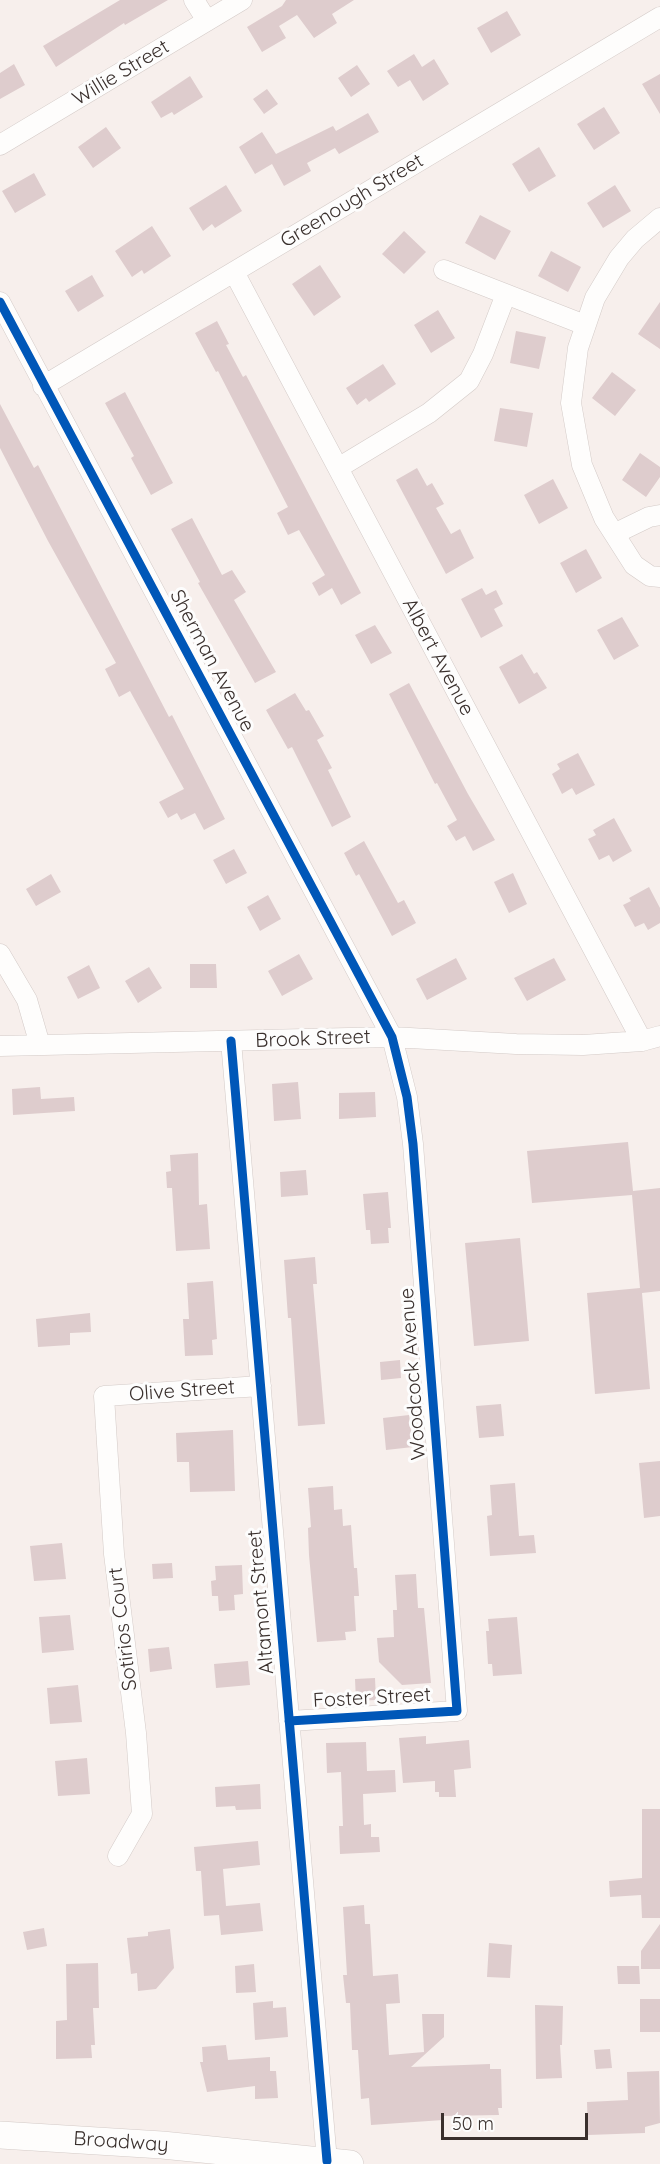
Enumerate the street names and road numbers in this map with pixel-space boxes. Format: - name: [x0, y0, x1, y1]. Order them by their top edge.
- street label: Willie Street: [68, 35, 174, 111]
- street label: Greenough Street: [276, 149, 428, 253]
- street label: Sherman Avenue: [164, 586, 260, 736]
- street label: Albert Avenue: [397, 594, 479, 720]
- street label: Brook Street: [255, 1025, 371, 1053]
- street label: Woodcock Avenue: [395, 1287, 431, 1461]
- street label: Olive Street: [128, 1375, 236, 1407]
- street label: Altamont Street: [243, 1529, 279, 1675]
- street label: Sotirios Court: [104, 1566, 142, 1692]
- street label: Foster Street: [312, 1683, 432, 1713]
- street label: Broadway: [73, 2127, 169, 2157]

